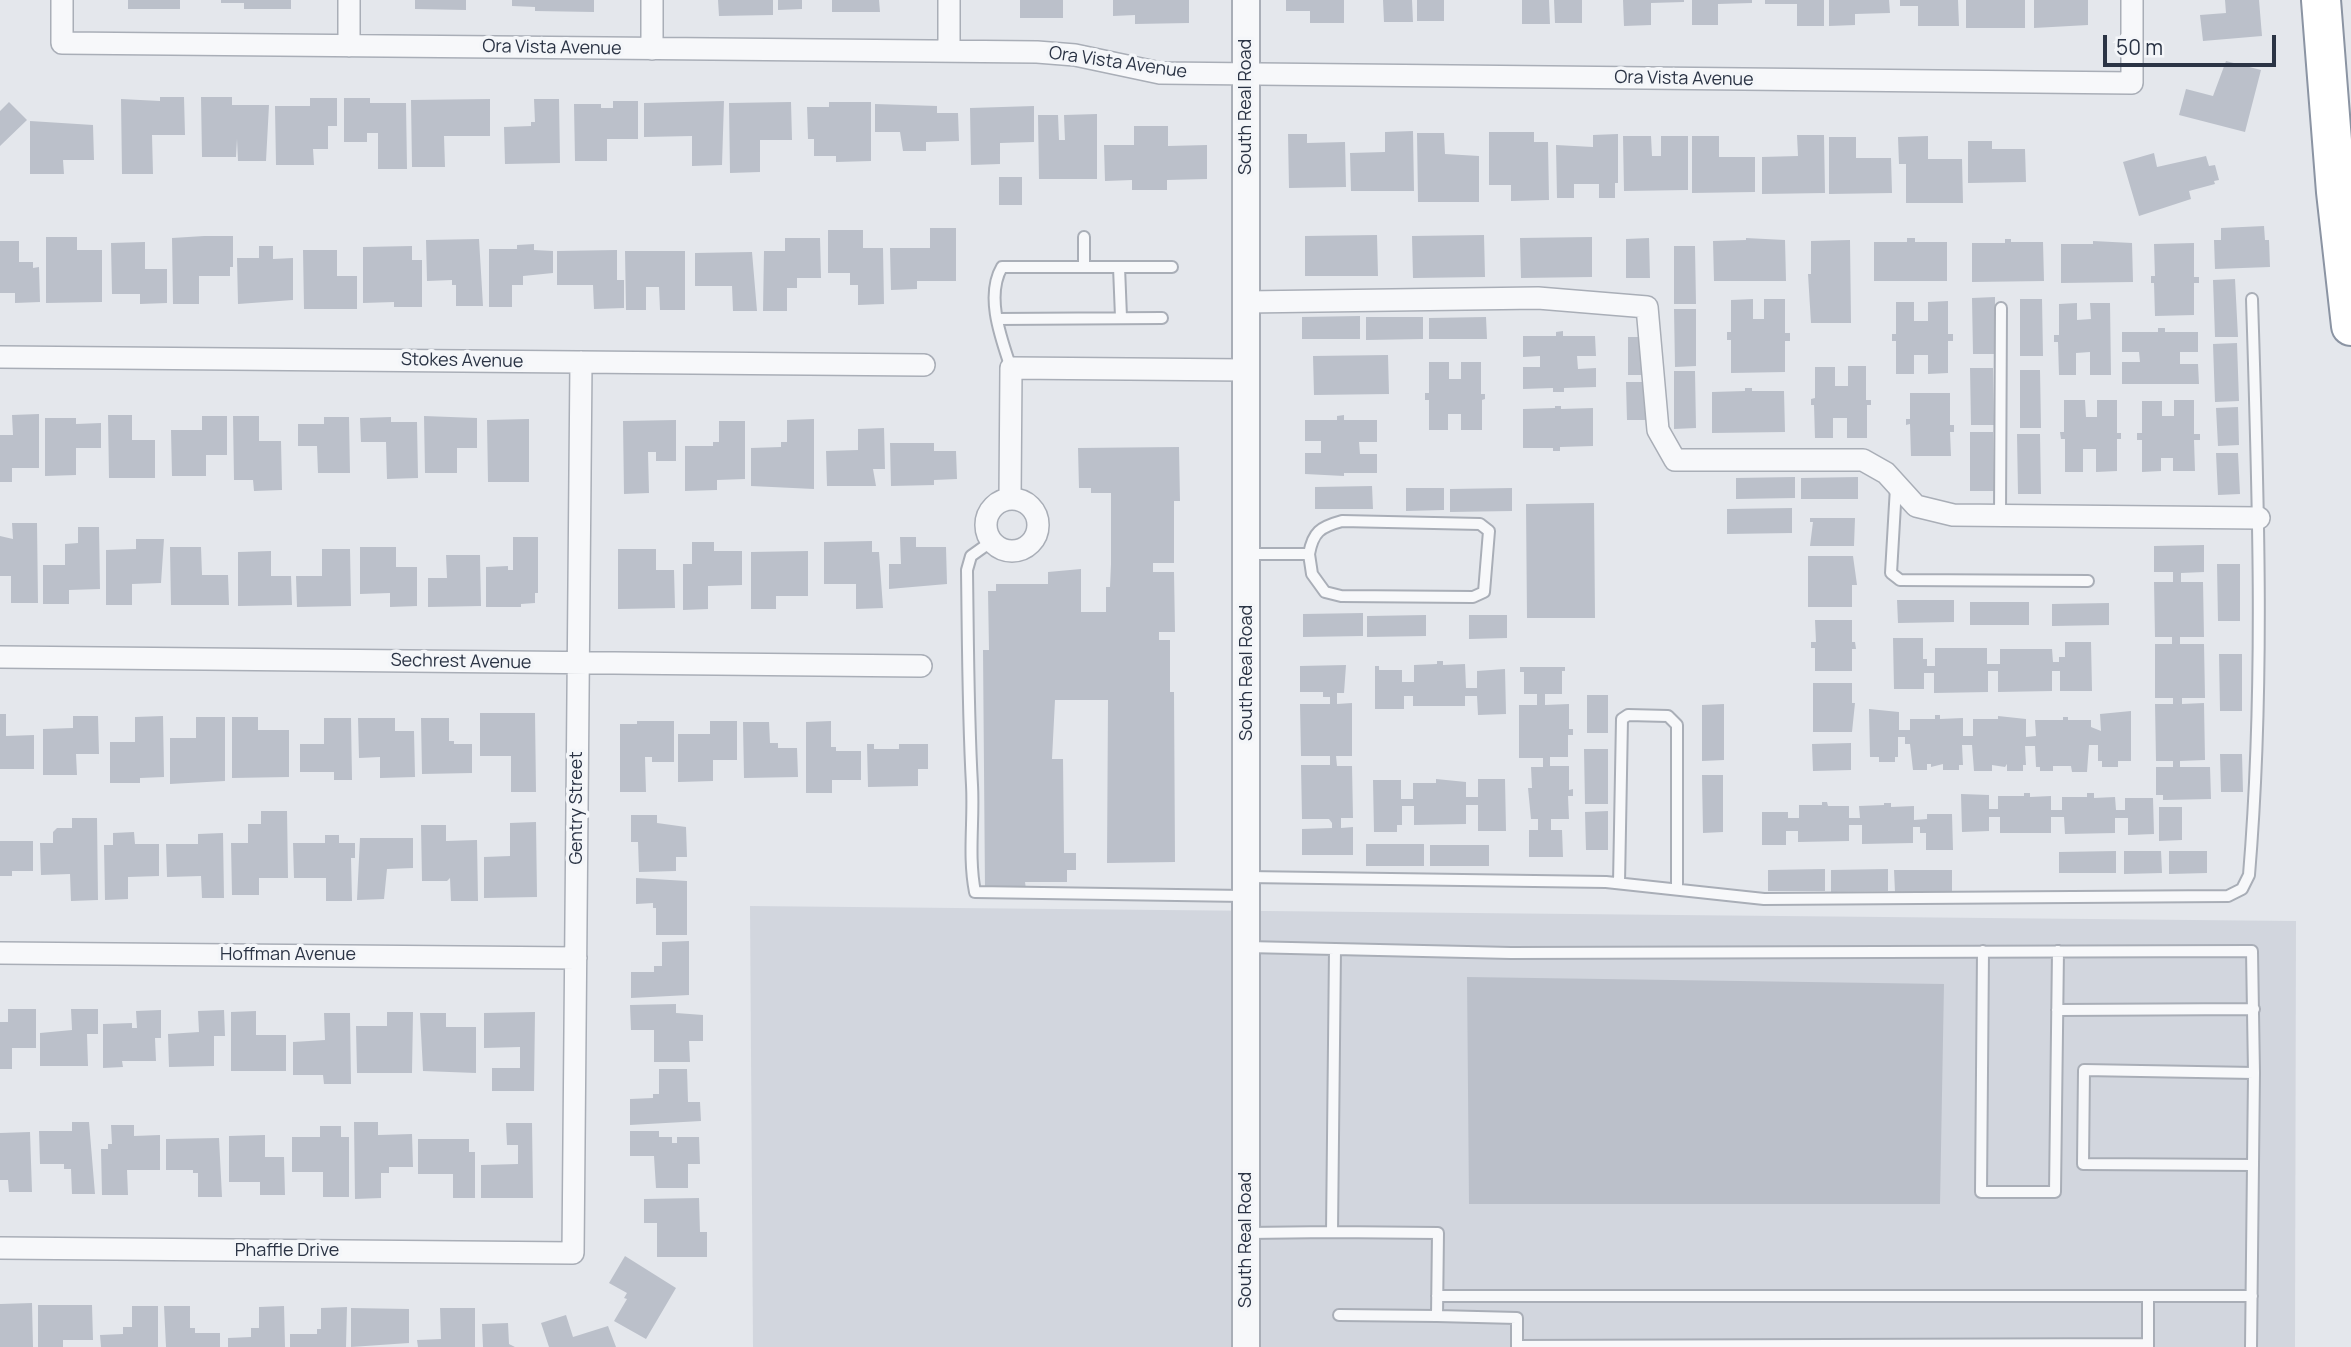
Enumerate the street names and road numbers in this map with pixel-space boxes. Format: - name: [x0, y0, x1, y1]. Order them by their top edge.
- street label: Ora Vista Avenue: [482, 36, 622, 60]
- street label: South Real Road: [1235, 39, 1257, 175]
- street label: Ora Vista Avenue: [1048, 43, 1188, 83]
- street label: Ora Vista Avenue: [1614, 67, 1754, 91]
- street label: Stokes Avenue: [401, 349, 523, 373]
- street label: South Real Road: [1236, 605, 1258, 741]
- street label: Sechrest Avenue: [390, 650, 532, 674]
- street label: Gentry Street: [566, 751, 588, 865]
- street label: Hoffman Avenue: [220, 944, 356, 966]
- street label: South Real Road: [1235, 1172, 1257, 1308]
- street label: Phaffle Drive: [235, 1240, 339, 1262]

